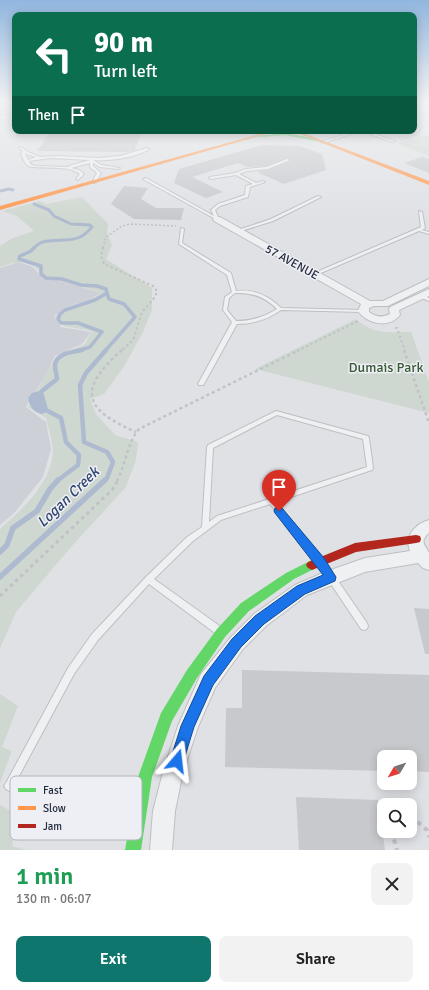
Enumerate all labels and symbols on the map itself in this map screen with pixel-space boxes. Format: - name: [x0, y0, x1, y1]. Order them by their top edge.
- street label: 57 AVENUE: [262, 242, 321, 283]
- park label: Dumais Park: [349, 359, 423, 376]
- water label: Logan Creek: [33, 462, 104, 531]
- pin: [262, 470, 296, 511]
- position arrow: [156, 740, 198, 782]
- north arrow: [377, 750, 417, 790]
- legend: [10, 776, 142, 840]
- text: Fast: [43, 784, 63, 797]
- text: Slow: [43, 802, 66, 815]
- text: Jam: [43, 820, 62, 833]

